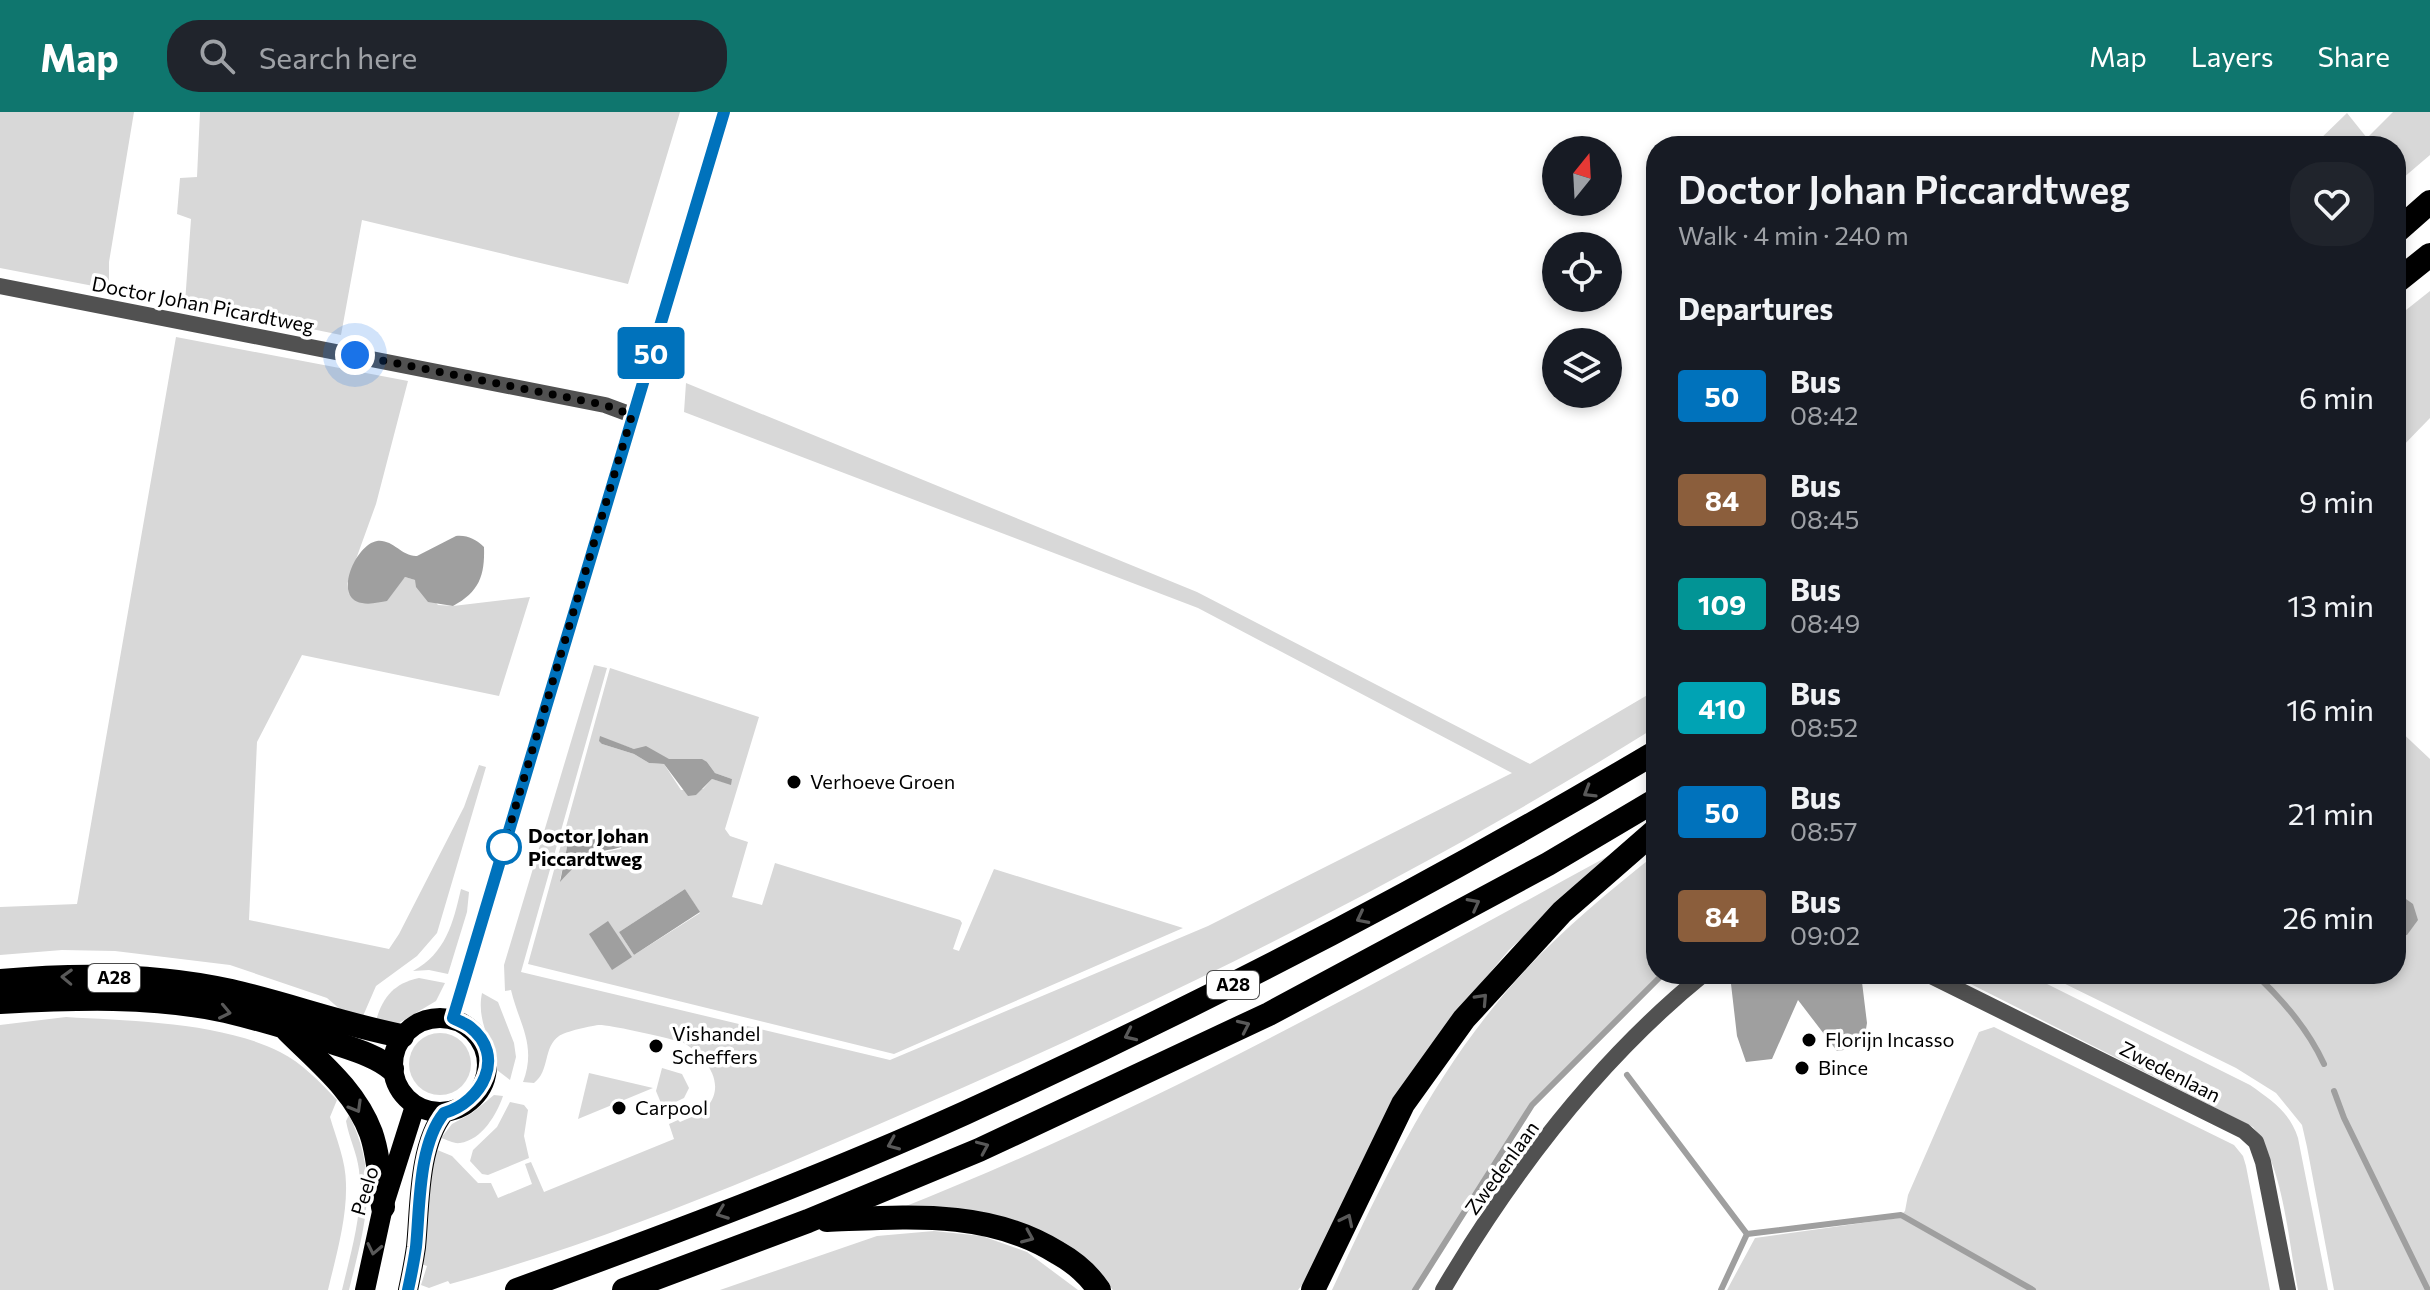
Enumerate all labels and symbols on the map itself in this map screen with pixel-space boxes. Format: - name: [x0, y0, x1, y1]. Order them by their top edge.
- north arrow: [1542, 136, 1622, 216]
- street label: Doctor Johan Picardtweg: [90, 271, 316, 337]
- line badge: 50: [615, 327, 687, 379]
- your location: [335, 335, 375, 375]
- place label: Verhoeve Groen: [810, 769, 955, 793]
- marker: Verhoeve Groen: [785, 773, 803, 791]
- one-way arrow: [1583, 782, 1598, 798]
- place label: Doctor Johan Piccardtweg: [528, 823, 649, 870]
- marker: Doctor Johan Piccardtweg: [487, 830, 521, 864]
- one-way arrow: [1466, 898, 1480, 913]
- one-way arrow: [1355, 909, 1370, 924]
- road number: A28: [88, 964, 140, 992]
- one-way arrow: [60, 968, 73, 985]
- road number: A28: [1207, 971, 1259, 999]
- one-way arrow: [1473, 994, 1487, 1009]
- one-way arrow: [218, 1003, 231, 1020]
- one-way arrow: [1236, 1020, 1251, 1036]
- place label: Vishandel Scheffers: [672, 1021, 761, 1068]
- one-way arrow: [1123, 1026, 1138, 1042]
- place label: Florijn Incasso: [1825, 1027, 1955, 1051]
- marker: Florijn Incasso: [1800, 1031, 1818, 1049]
- street label: Zwedenlaan: [2116, 1035, 2225, 1107]
- marker: Vishandel Scheffers: [647, 1037, 665, 1055]
- place label: Bince: [1818, 1055, 1868, 1079]
- marker: Bince: [1793, 1059, 1811, 1077]
- place label: Carpool: [635, 1095, 708, 1119]
- one-way arrow: [346, 1098, 362, 1113]
- marker: Carpool: [610, 1099, 628, 1117]
- street label: Zwedenlaan: [1459, 1116, 1543, 1219]
- one-way arrow: [887, 1134, 901, 1150]
- one-way arrow: [975, 1141, 990, 1157]
- street label: Peelo: [345, 1163, 383, 1218]
- one-way arrow: [716, 1203, 730, 1220]
- one-way arrow: [1337, 1214, 1353, 1228]
- one-way arrow: [1020, 1227, 1034, 1243]
- one-way arrow: [366, 1241, 383, 1255]

